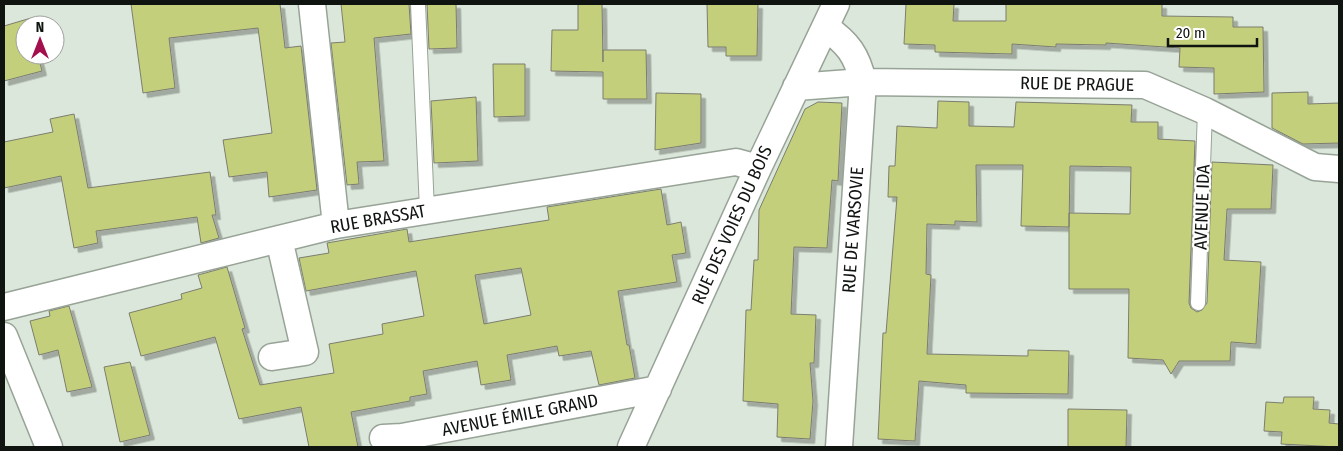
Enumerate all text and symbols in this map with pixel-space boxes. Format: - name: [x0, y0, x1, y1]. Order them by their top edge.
- north arrow: [15, 15, 65, 65]
- scale bar: [1168, 15, 1257, 47]
- text: N: [36, 19, 44, 36]
- text: 20 m: [1176, 24, 1206, 42]
- street label: RUE DE PRAGUE: [1020, 72, 1134, 96]
- street label: RUE DES VOIES DU BOIS: [687, 142, 777, 308]
- street label: AVENUE IDA: [1190, 163, 1215, 250]
- street label: RUE DE VARSOVIE: [838, 166, 868, 294]
- street label: RUE BRASSAT: [329, 200, 428, 238]
- street label: AVENUE ÉMILE GRAND: [440, 388, 600, 441]

